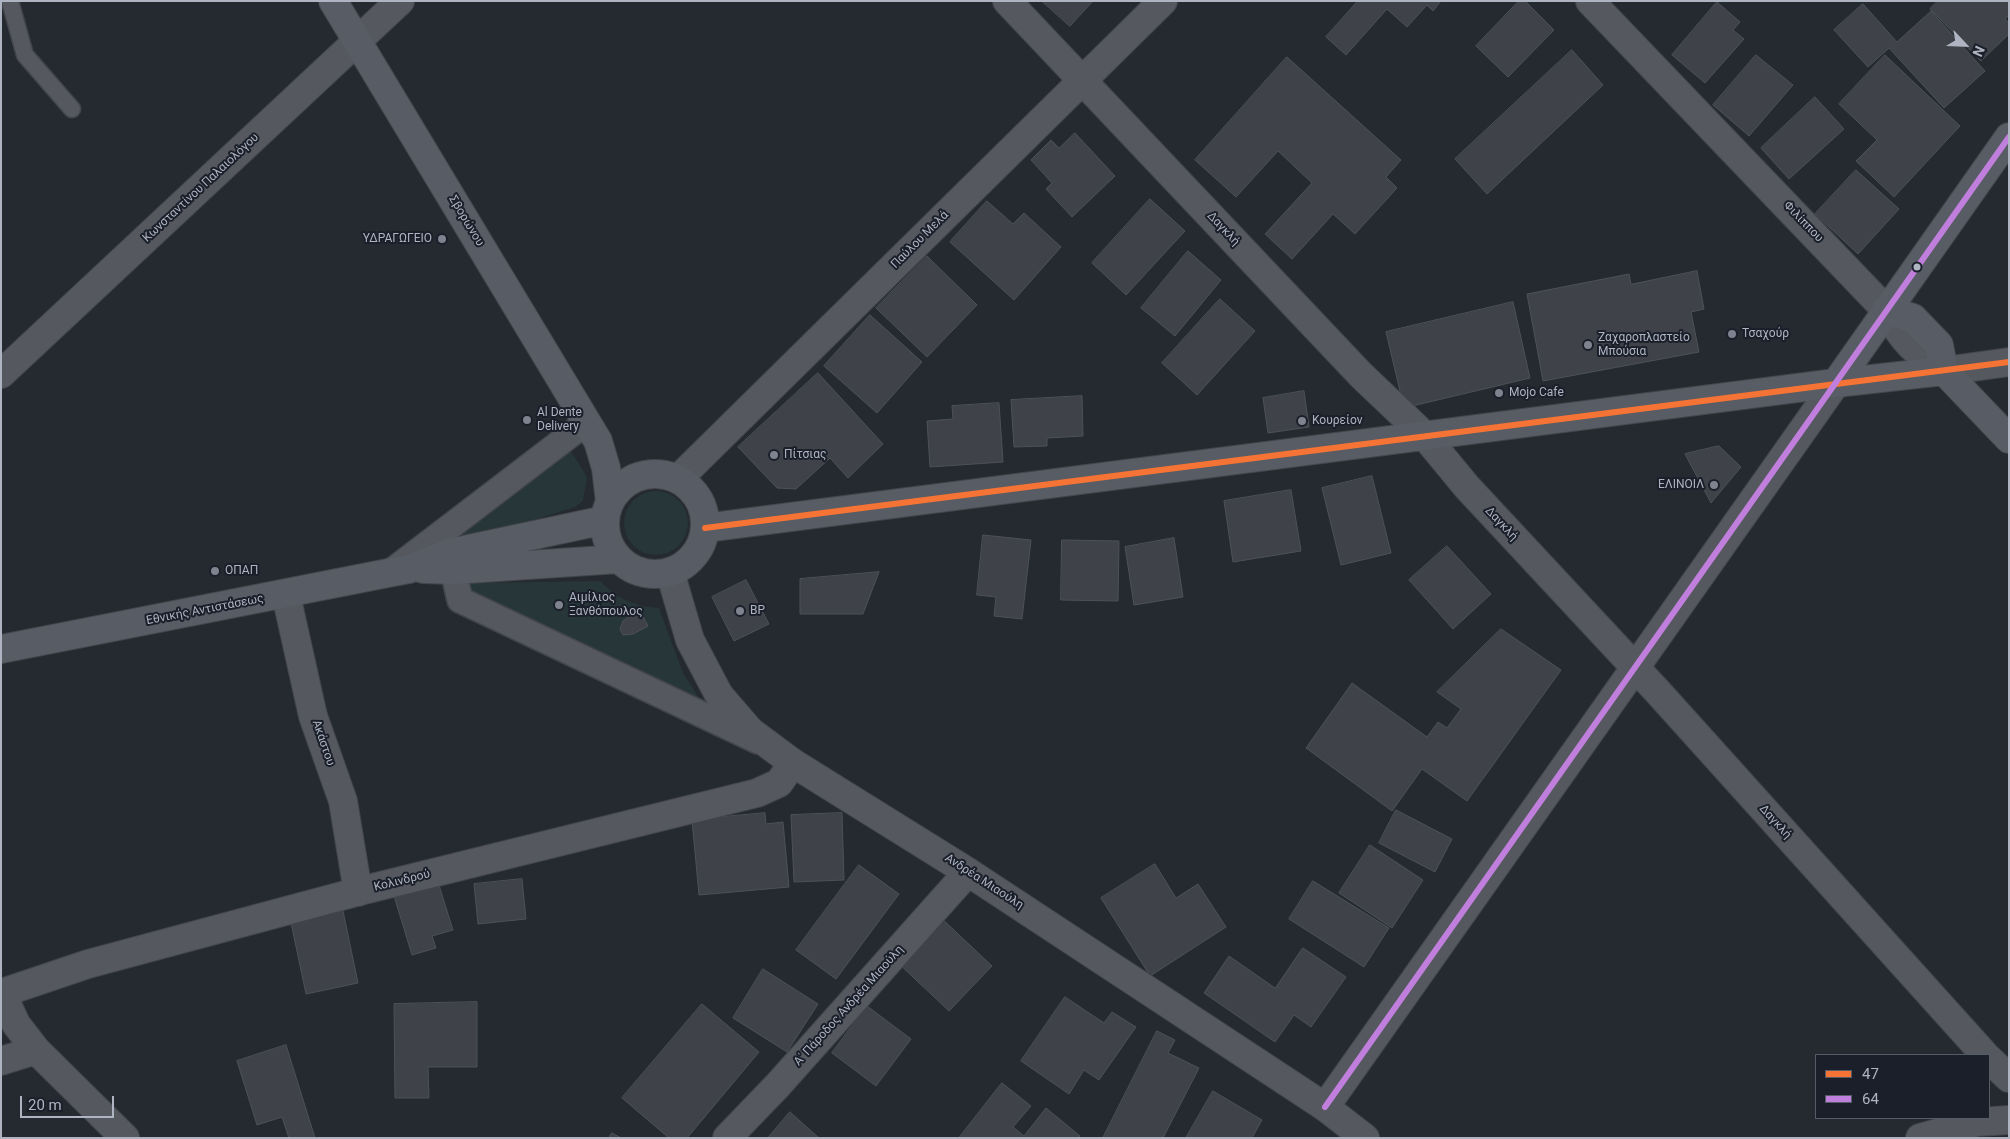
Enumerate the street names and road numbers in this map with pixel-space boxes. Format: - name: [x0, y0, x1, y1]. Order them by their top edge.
- street label: Κωνσταντίνου Παλαιολόγου: [140, 130, 262, 246]
- street label: Σβορώνου: [445, 193, 487, 249]
- street label: Φιλίππου: [1780, 199, 1826, 245]
- street label: Παύλου Μελά: [888, 208, 952, 272]
- street label: Δαγκλή: [1204, 209, 1242, 249]
- street label: Δαγκλή: [1482, 504, 1520, 544]
- street label: Εθνικής Αντιστάσεως: [145, 592, 265, 628]
- street label: Ακάστου: [308, 718, 338, 768]
- street label: Δαγκλή: [1756, 802, 1794, 842]
- street label: Ανδρέα Μιαούλη: [942, 851, 1026, 913]
- street label: Κολινδρού: [372, 867, 432, 895]
- street label: Α΄ Πάροδος Ανδρέα Μιαούλη: [791, 943, 907, 1069]

